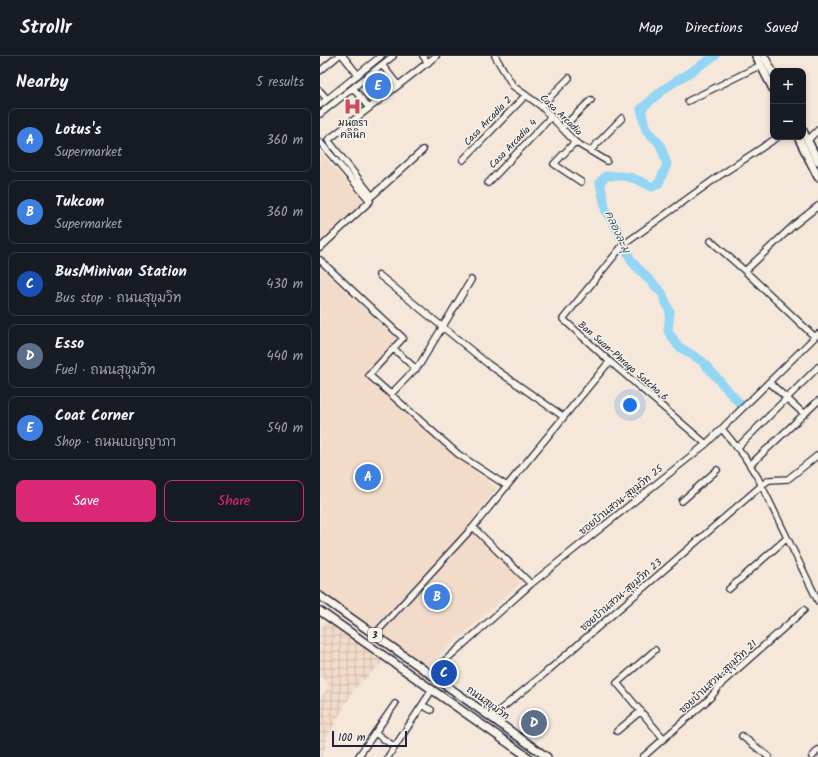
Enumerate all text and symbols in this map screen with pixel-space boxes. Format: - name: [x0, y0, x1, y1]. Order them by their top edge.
- text: Strollr: [20, 13, 72, 43]
- text: Map: [638, 17, 663, 39]
- text: Directions: [685, 17, 743, 39]
- text: Saved: [765, 17, 798, 39]
- map controls: [770, 68, 806, 140]
- button: +: [770, 68, 806, 104]
- text: Nearby: [16, 69, 68, 96]
- pin: E: [365, 71, 391, 101]
- text: 5 results: [256, 72, 304, 93]
- street label: Casa Arcadia: [536, 90, 586, 140]
- street label: Casa Arcadia 2: [460, 92, 516, 150]
- hospital icon: มนตรา คลินิก: [343, 96, 363, 116]
- button: −: [770, 104, 806, 140]
- place label: มนตรา คลินิก: [338, 115, 368, 143]
- street label: Casa Arcadia 4: [485, 115, 541, 172]
- text: Lotus's: [55, 118, 101, 142]
- text: A: [26, 130, 34, 151]
- text: 360 m: [266, 130, 303, 151]
- text: Supermarket: [55, 142, 122, 163]
- text: Tukcom: [55, 190, 104, 214]
- text: B: [26, 202, 34, 223]
- text: 360 m: [266, 202, 303, 223]
- water label: คลองละมุ: [599, 208, 635, 258]
- text: Supermarket: [55, 214, 122, 235]
- text: Bus/Minivan Station: [55, 260, 187, 284]
- text: C: [26, 274, 34, 295]
- text: 430 m: [266, 274, 303, 295]
- text: Bus stop · ถนนสุขุมวิท: [55, 288, 181, 309]
- street label: Ban Suan-Phraya Satcha 6: [574, 317, 672, 405]
- text: Esso: [55, 332, 84, 356]
- text: D: [26, 346, 34, 367]
- text: 440 m: [267, 346, 303, 367]
- text: Fuel · ถนนสุขุมวิท: [55, 360, 156, 381]
- your location: [620, 395, 640, 415]
- text: Coat Corner: [55, 404, 134, 428]
- text: E: [26, 418, 34, 439]
- text: 540 m: [267, 418, 303, 439]
- text: Shop · ถนนเบญญาภา: [55, 432, 176, 453]
- street label: ซอยบ้านสวน-สุขุมวิท 25: [575, 461, 667, 539]
- pin: A: [355, 462, 381, 492]
- button: Save: [16, 480, 156, 522]
- button: Share: [164, 480, 304, 522]
- street label: ซอยบ้านสวน-สุขุมวิท 23: [576, 554, 666, 635]
- pin: B: [424, 582, 450, 612]
- road number: 3: [368, 628, 382, 642]
- street label: ซอยบ้านสวน-สุขุมวิท 21: [675, 636, 761, 718]
- pin: C: [431, 658, 457, 688]
- street label: ถนนสุขุมวิท: [463, 682, 513, 724]
- pin: D: [521, 708, 547, 738]
- scale bar: [332, 729, 407, 748]
- text: 100 m: [338, 729, 366, 747]

